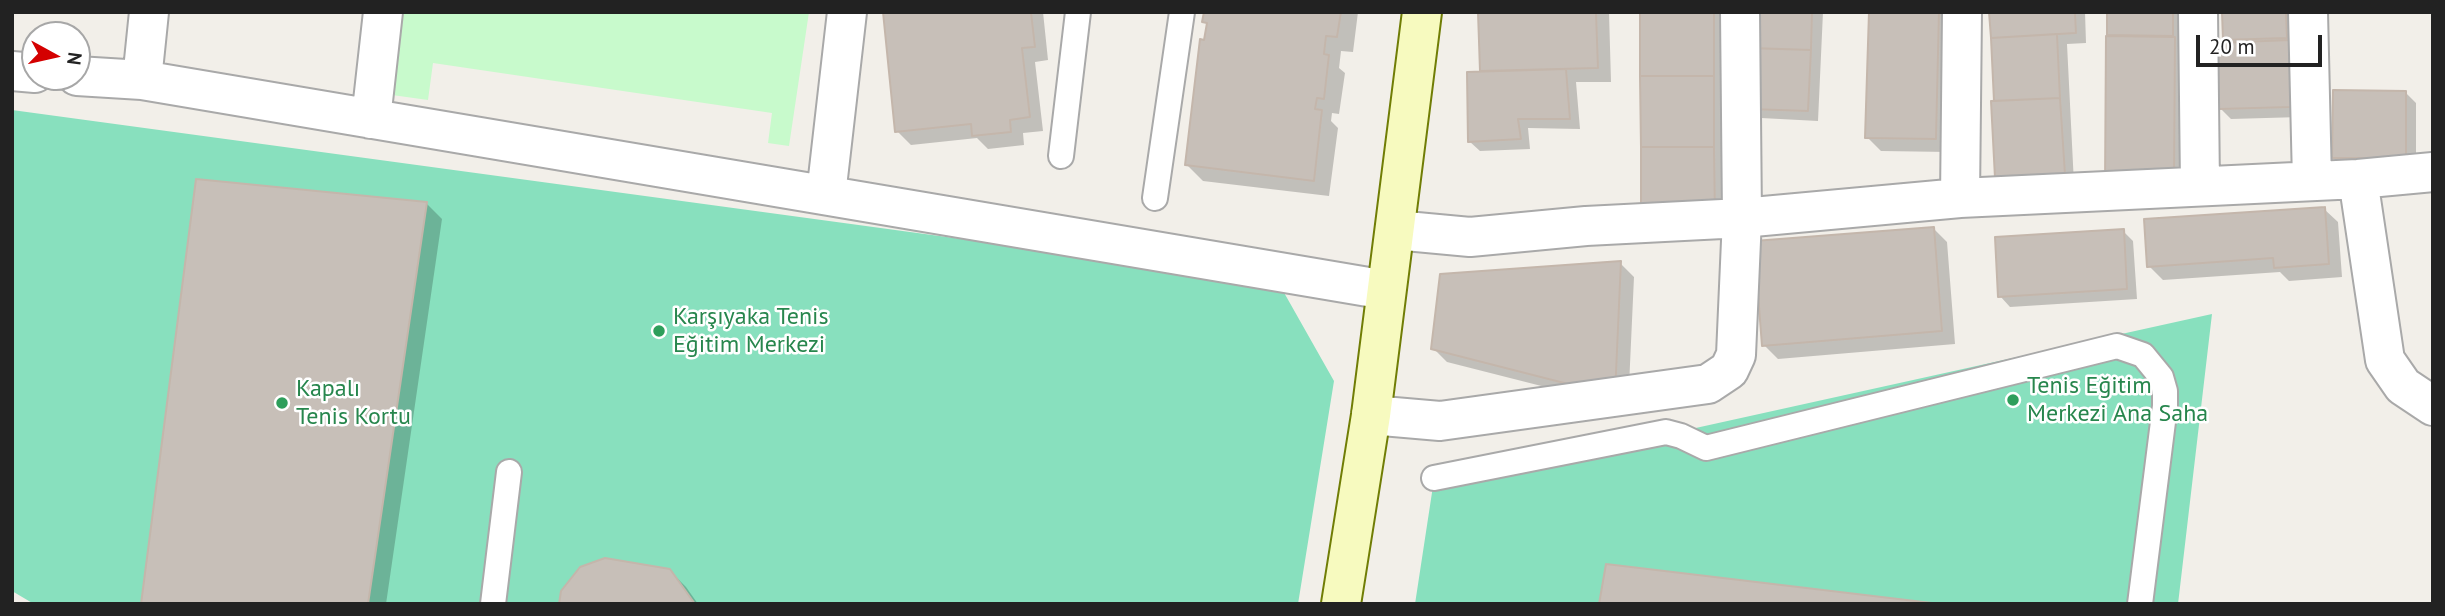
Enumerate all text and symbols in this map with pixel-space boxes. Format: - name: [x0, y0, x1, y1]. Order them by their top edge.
- north arrow: [21, 21, 91, 91]
- scale bar: [2200, 21, 2326, 65]
- text: 20 m: [2209, 33, 2255, 60]
- text: N: [62, 51, 88, 66]
- place label: Karşıyaka Tenis Eğitim Merkezi: [673, 303, 829, 359]
- marker: Karşıyaka Tenis Eğitim Merkezi: [651, 323, 667, 339]
- place label: Tenis Eğitim Merkezi Ana Saha: [2027, 372, 2208, 428]
- place label: Kapalı Tenis Kortu: [296, 375, 411, 431]
- marker: Tenis Eğitim Merkezi Ana Saha: [2005, 392, 2021, 408]
- marker: Kapalı Tenis Kortu: [274, 395, 290, 411]

